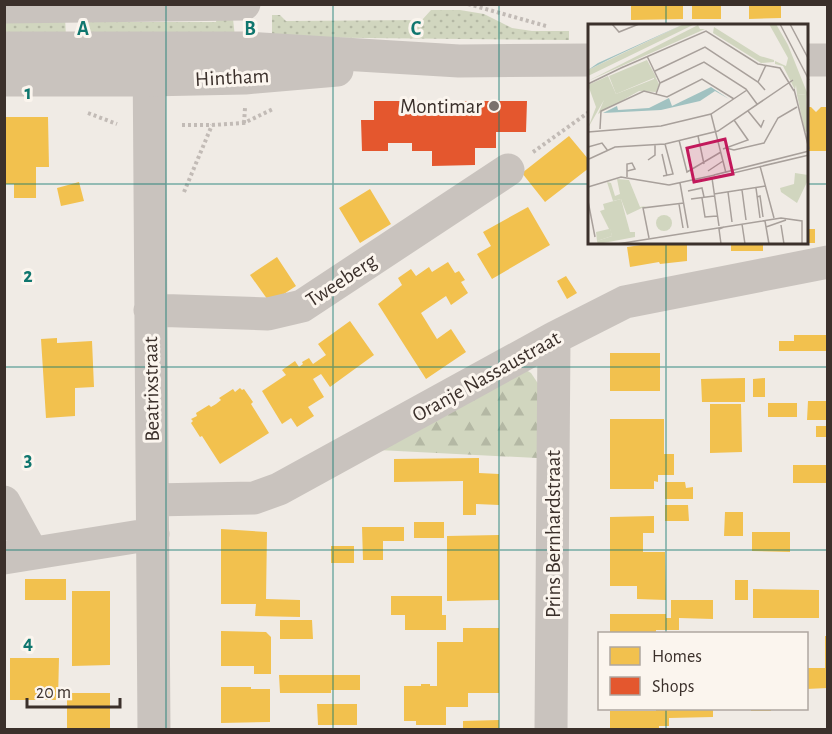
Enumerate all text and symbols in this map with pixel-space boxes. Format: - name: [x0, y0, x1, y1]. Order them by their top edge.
- text: A: [77, 19, 89, 39]
- text: B: [244, 19, 256, 39]
- text: C: [411, 19, 422, 39]
- inset map: [588, 24, 808, 244]
- street label: Hintham: [194, 65, 270, 90]
- text: 1: [24, 83, 32, 103]
- place label: Montimar: [400, 96, 482, 117]
- marker: Montimar: [487, 99, 501, 113]
- street label: Tweeberg: [302, 250, 381, 311]
- text: 2: [23, 266, 33, 286]
- street label: Oranje Nassaustraat: [409, 327, 564, 426]
- street label: Beatrixstraat: [140, 336, 163, 442]
- text: 3: [24, 450, 32, 470]
- street label: Prins Bernhardstraat: [543, 450, 564, 618]
- legend: [598, 632, 808, 710]
- text: 4: [23, 633, 33, 653]
- text: Homes: [652, 648, 702, 666]
- scale bar: [27, 671, 120, 709]
- text: Shops: [652, 678, 694, 696]
- text: 20 m: [36, 684, 71, 702]

